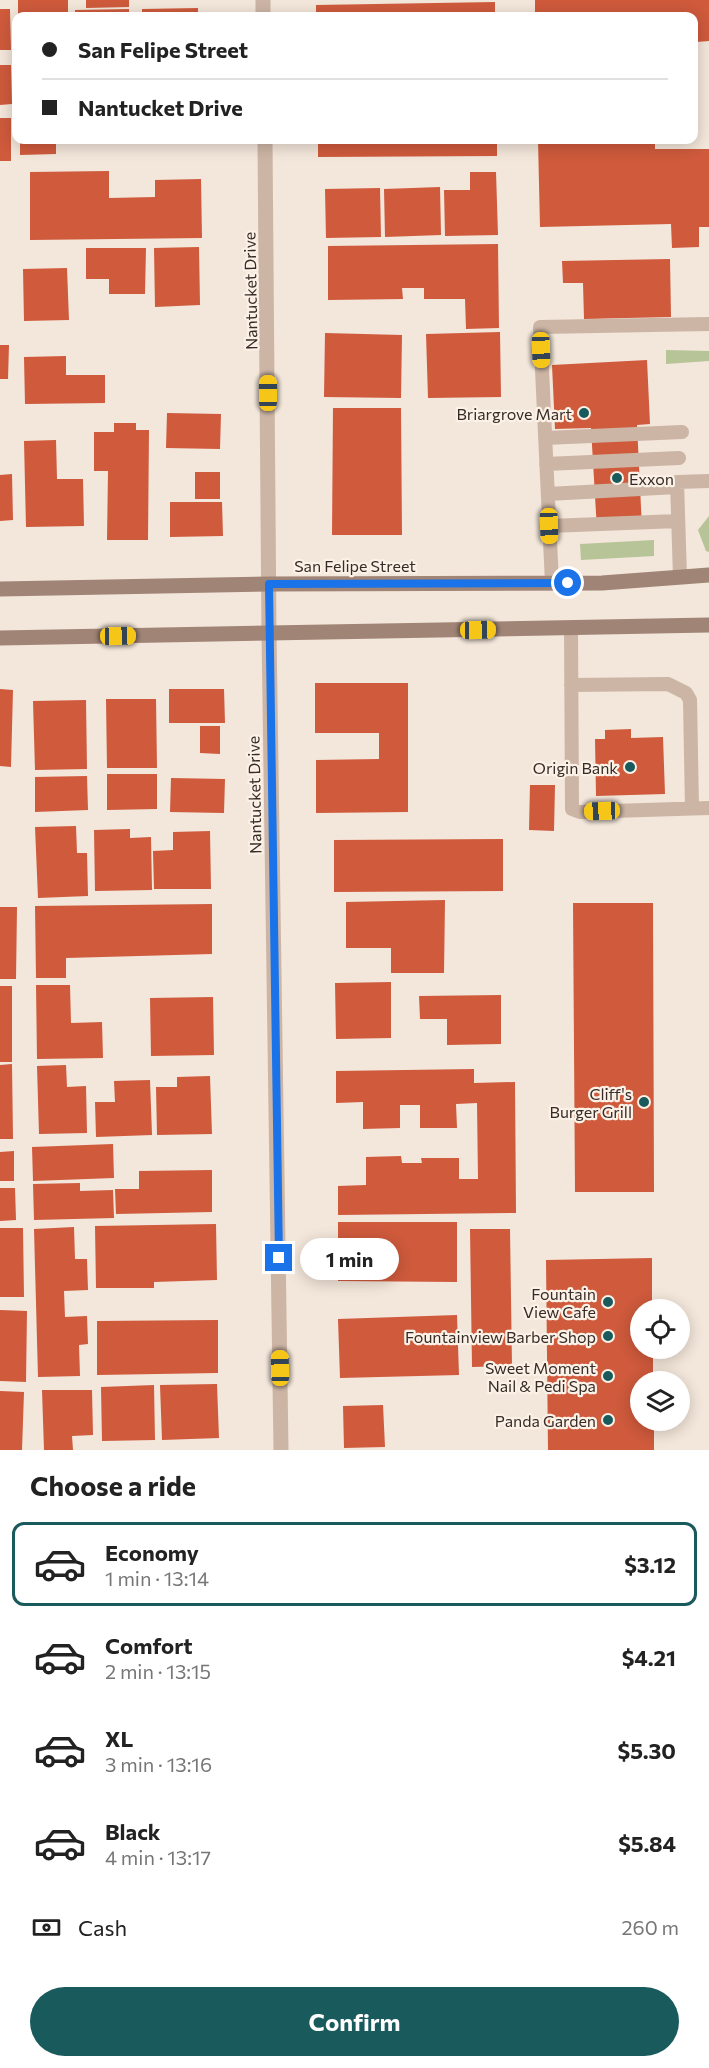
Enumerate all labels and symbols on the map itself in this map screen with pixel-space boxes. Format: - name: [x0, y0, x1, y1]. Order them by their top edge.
- street label: Nantucket Drive: [239, 232, 261, 350]
- car: [531, 332, 551, 368]
- car: [259, 375, 277, 411]
- place label: Briargrove Mart: [456, 404, 572, 423]
- marker: Briargrove Mart: [577, 406, 591, 420]
- place label: Exxon: [629, 469, 674, 488]
- marker: Exxon: [610, 471, 624, 485]
- car: [539, 508, 559, 544]
- street label: San Felipe Street: [294, 556, 416, 575]
- route start: [554, 569, 581, 596]
- car: [460, 621, 496, 639]
- car: [100, 627, 136, 645]
- street label: Nantucket Drive: [243, 736, 265, 854]
- place label: Origin Bank: [533, 758, 618, 777]
- marker: Origin Bank: [623, 760, 637, 774]
- car: [584, 801, 620, 821]
- place label: Cliff's Burger Grill: [550, 1084, 632, 1121]
- marker: Cliff's Burger Grill: [637, 1095, 651, 1109]
- callout: 1 min: [300, 1237, 399, 1279]
- route end: [265, 1244, 292, 1271]
- place label: Fountain View Cafe: [523, 1284, 596, 1321]
- marker: Fountain View Cafe: [601, 1295, 615, 1309]
- place label: Fountainview Barber Shop: [405, 1327, 596, 1346]
- marker: Fountainview Barber Shop: [601, 1329, 615, 1343]
- car: [271, 1350, 289, 1386]
- place label: Sweet Moment Nail & Pedi Spa: [485, 1358, 596, 1395]
- marker: Sweet Moment Nail & Pedi Spa: [601, 1369, 615, 1383]
- place label: Panda Garden: [495, 1411, 596, 1430]
- marker: Panda Garden: [601, 1413, 615, 1427]

